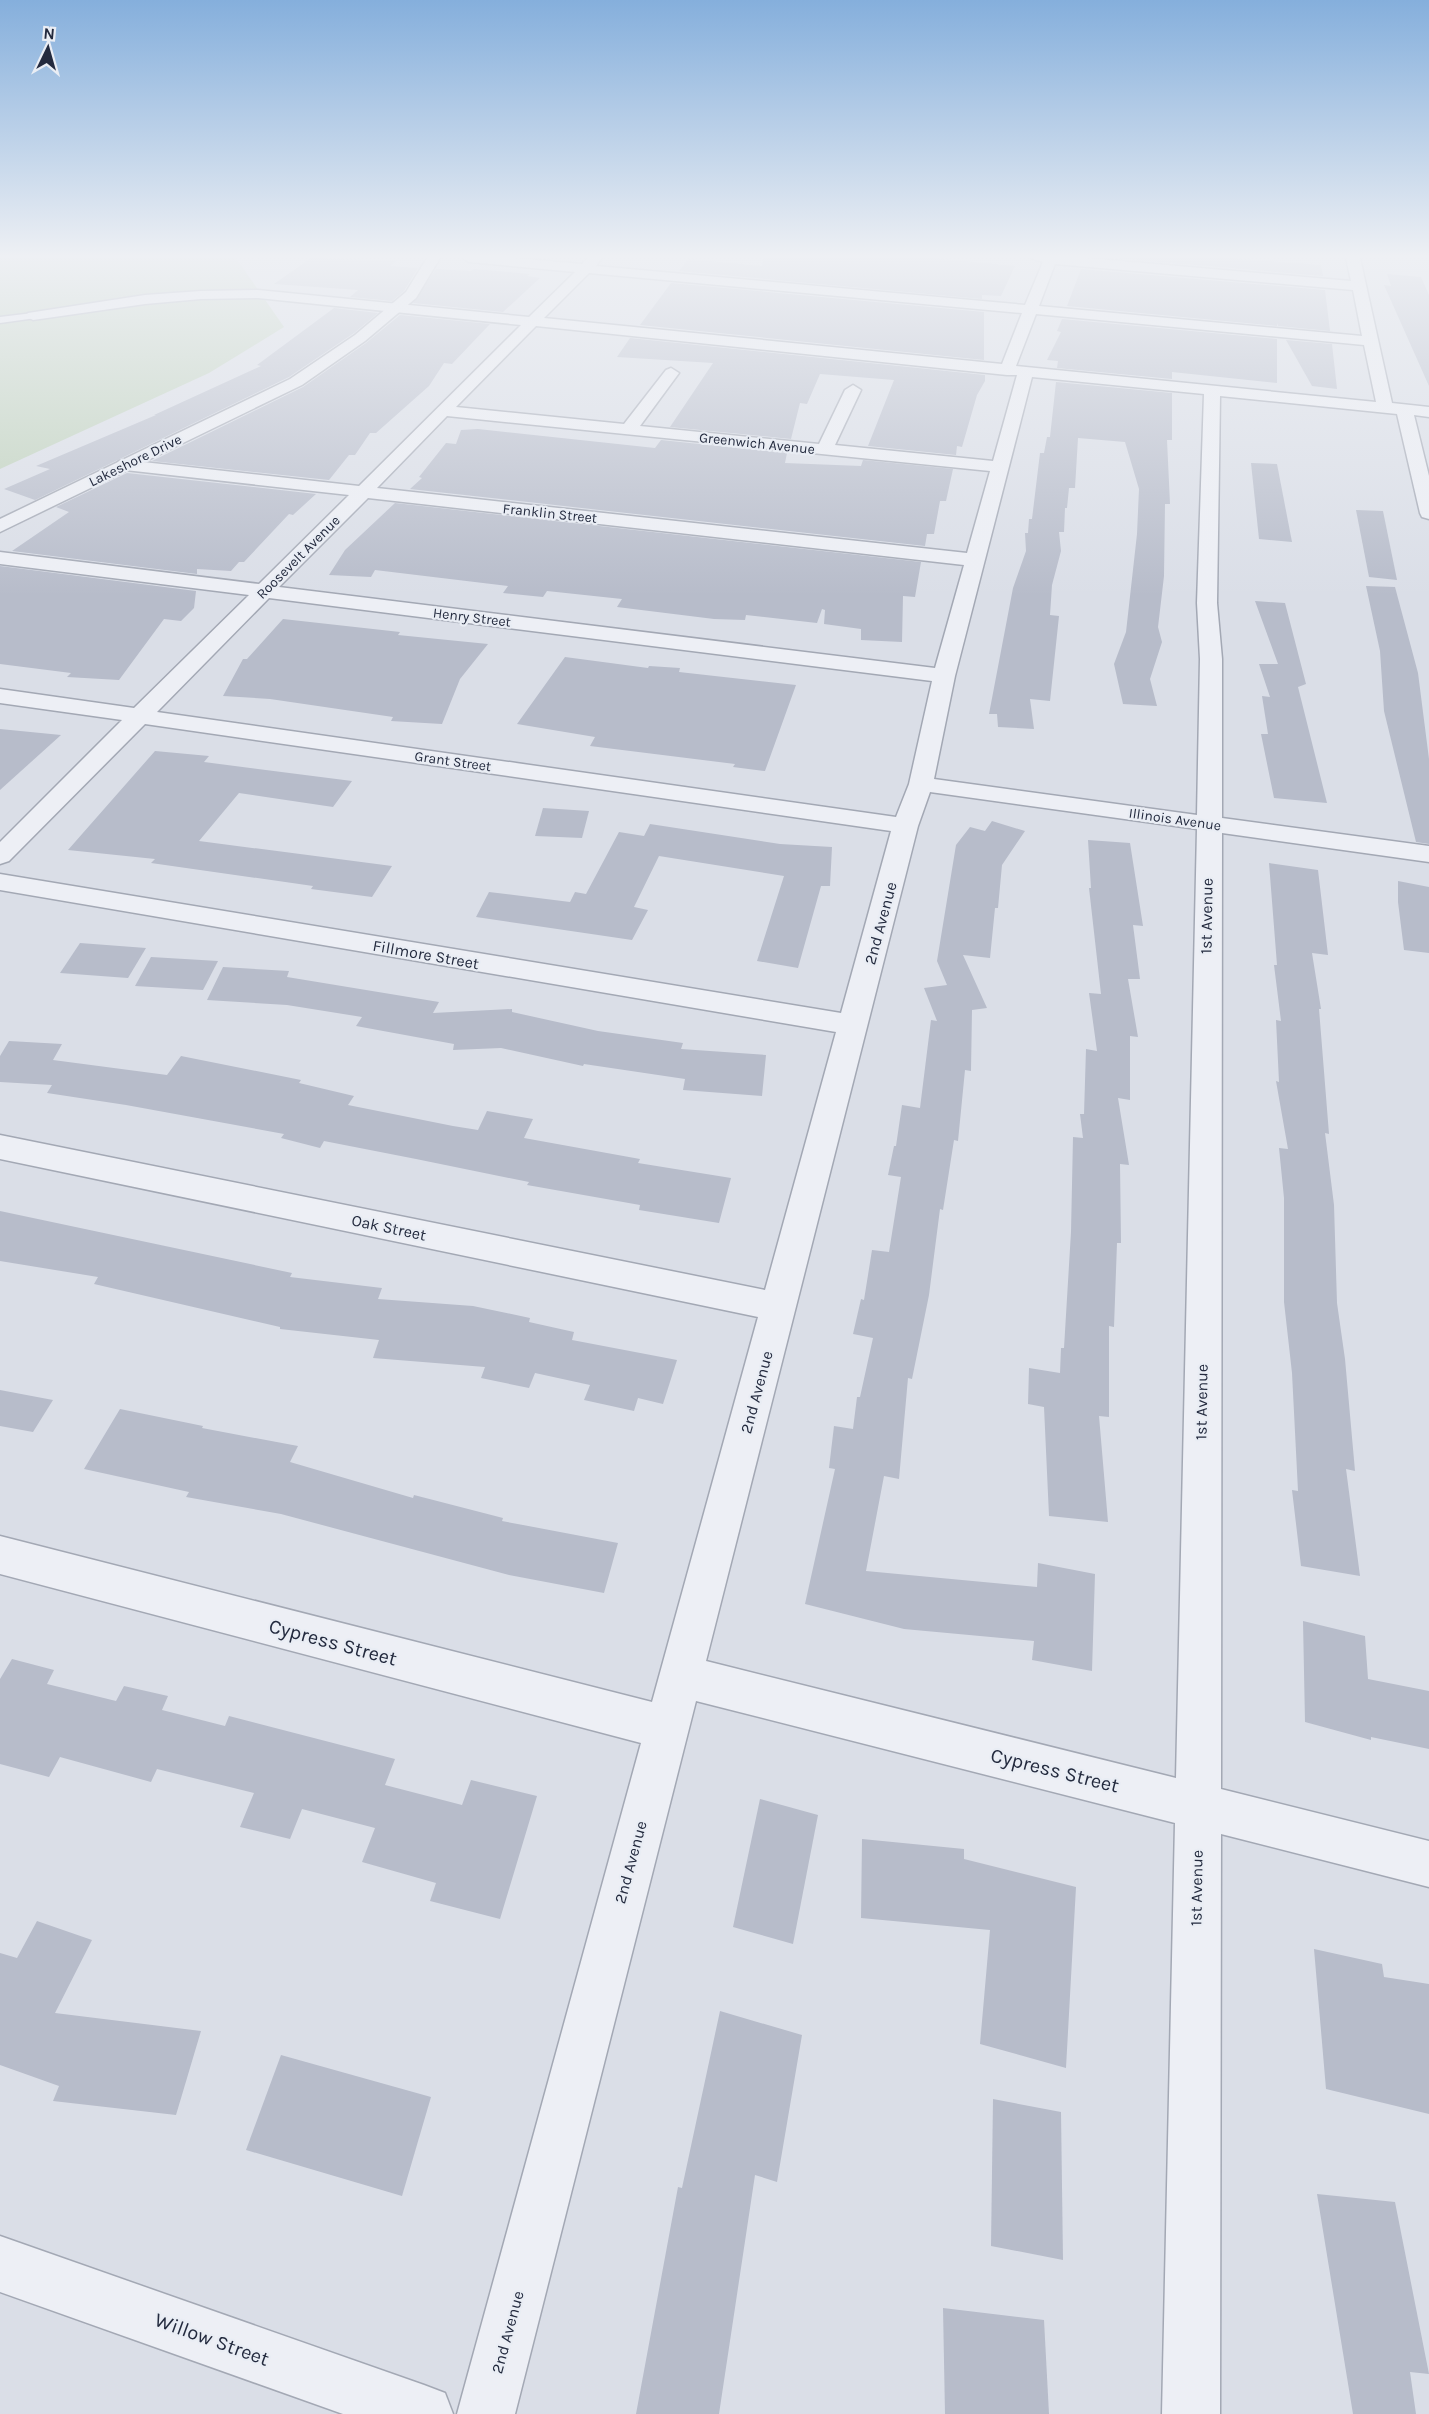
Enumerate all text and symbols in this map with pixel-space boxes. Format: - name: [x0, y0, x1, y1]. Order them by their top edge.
- north arrow: [18, 18, 78, 78]
- text: N: [43, 24, 56, 44]
- street label: Greenwich Avenue: [698, 429, 816, 458]
- street label: Lakeshore Drive: [86, 431, 184, 490]
- street label: Franklin Street: [502, 500, 598, 527]
- street label: Roosevelt Avenue: [253, 512, 344, 603]
- street label: Henry Street: [432, 604, 512, 631]
- street label: Grant Street: [413, 748, 492, 775]
- street label: Illinois Avenue: [1128, 805, 1222, 834]
- street label: 1st Avenue: [1196, 878, 1217, 954]
- street label: 2nd Avenue: [860, 880, 901, 967]
- street label: Fillmore Street: [371, 936, 481, 973]
- street label: Oak Street: [350, 1210, 428, 1245]
- street label: 2nd Avenue: [736, 1349, 777, 1436]
- street label: 1st Avenue: [1191, 1364, 1212, 1440]
- street label: Cypress Street: [266, 1614, 400, 1671]
- street label: Cypress Street: [988, 1743, 1122, 1798]
- street label: 2nd Avenue: [610, 1819, 651, 1906]
- street label: 1st Avenue: [1186, 1850, 1207, 1926]
- street label: 2nd Avenue: [487, 2289, 528, 2376]
- street label: Willow Street: [151, 2308, 273, 2371]

